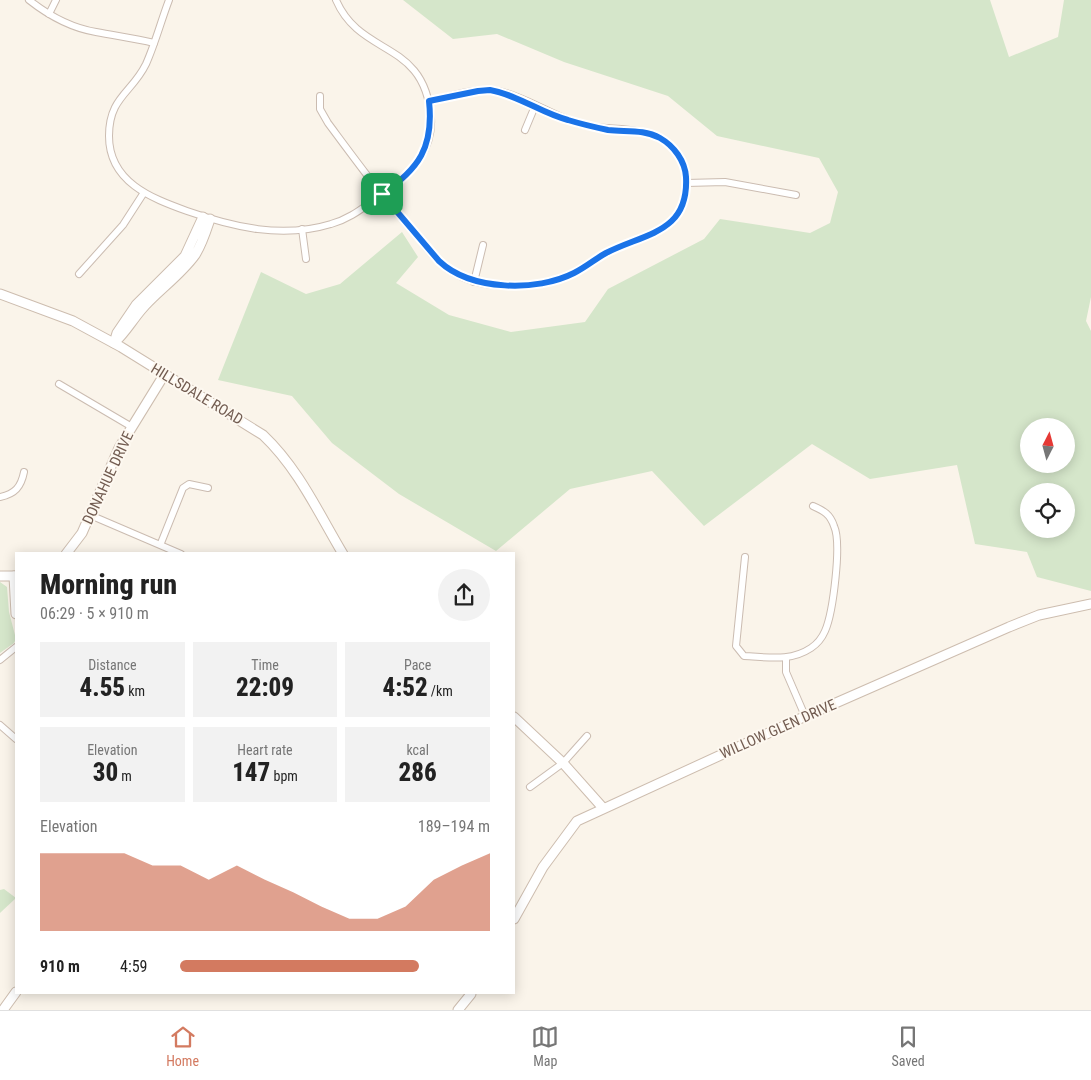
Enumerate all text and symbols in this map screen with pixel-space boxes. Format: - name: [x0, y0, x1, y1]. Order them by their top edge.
- pin: [361, 173, 403, 215]
- icon: arrive: [368, 180, 396, 208]
- street label: HILLSDALE ROAD: [148, 359, 246, 429]
- north arrow: [1020, 418, 1075, 472]
- map controls: [1020, 418, 1075, 538]
- street label: DONAHUE DRIVE: [79, 429, 137, 527]
- button: locate: [1020, 483, 1075, 538]
- text: Morning run: [40, 568, 177, 601]
- button: share: [438, 569, 490, 621]
- text: 06:29 · 5 × 910 m: [40, 604, 149, 623]
- text: Distance: [88, 657, 136, 673]
- text: Time: [251, 657, 279, 673]
- text: Pace: [404, 657, 431, 673]
- text: 4.55: [80, 673, 125, 702]
- text: 22:09: [236, 673, 294, 702]
- text: 4:52: [382, 673, 428, 702]
- text: km: [125, 683, 145, 699]
- text: /km: [428, 683, 453, 699]
- street label: WILLOW GLEN DRIVE: [717, 695, 839, 763]
- text: Elevation: [87, 742, 138, 758]
- text: Heart rate: [237, 742, 293, 758]
- text: kcal: [406, 742, 429, 758]
- text: 30: [93, 758, 118, 787]
- text: 147: [232, 758, 270, 787]
- text: 286: [399, 758, 437, 787]
- text: m: [118, 768, 132, 784]
- text: bpm: [270, 768, 298, 784]
- text: Elevation: [40, 817, 98, 836]
- text: 189–194 m: [418, 817, 490, 836]
- text: 910 m: [40, 957, 80, 976]
- text: 4:59: [120, 957, 147, 976]
- tab: Home: [166, 1023, 199, 1069]
- tab: Map: [531, 1023, 559, 1069]
- tab: Saved: [892, 1023, 925, 1069]

